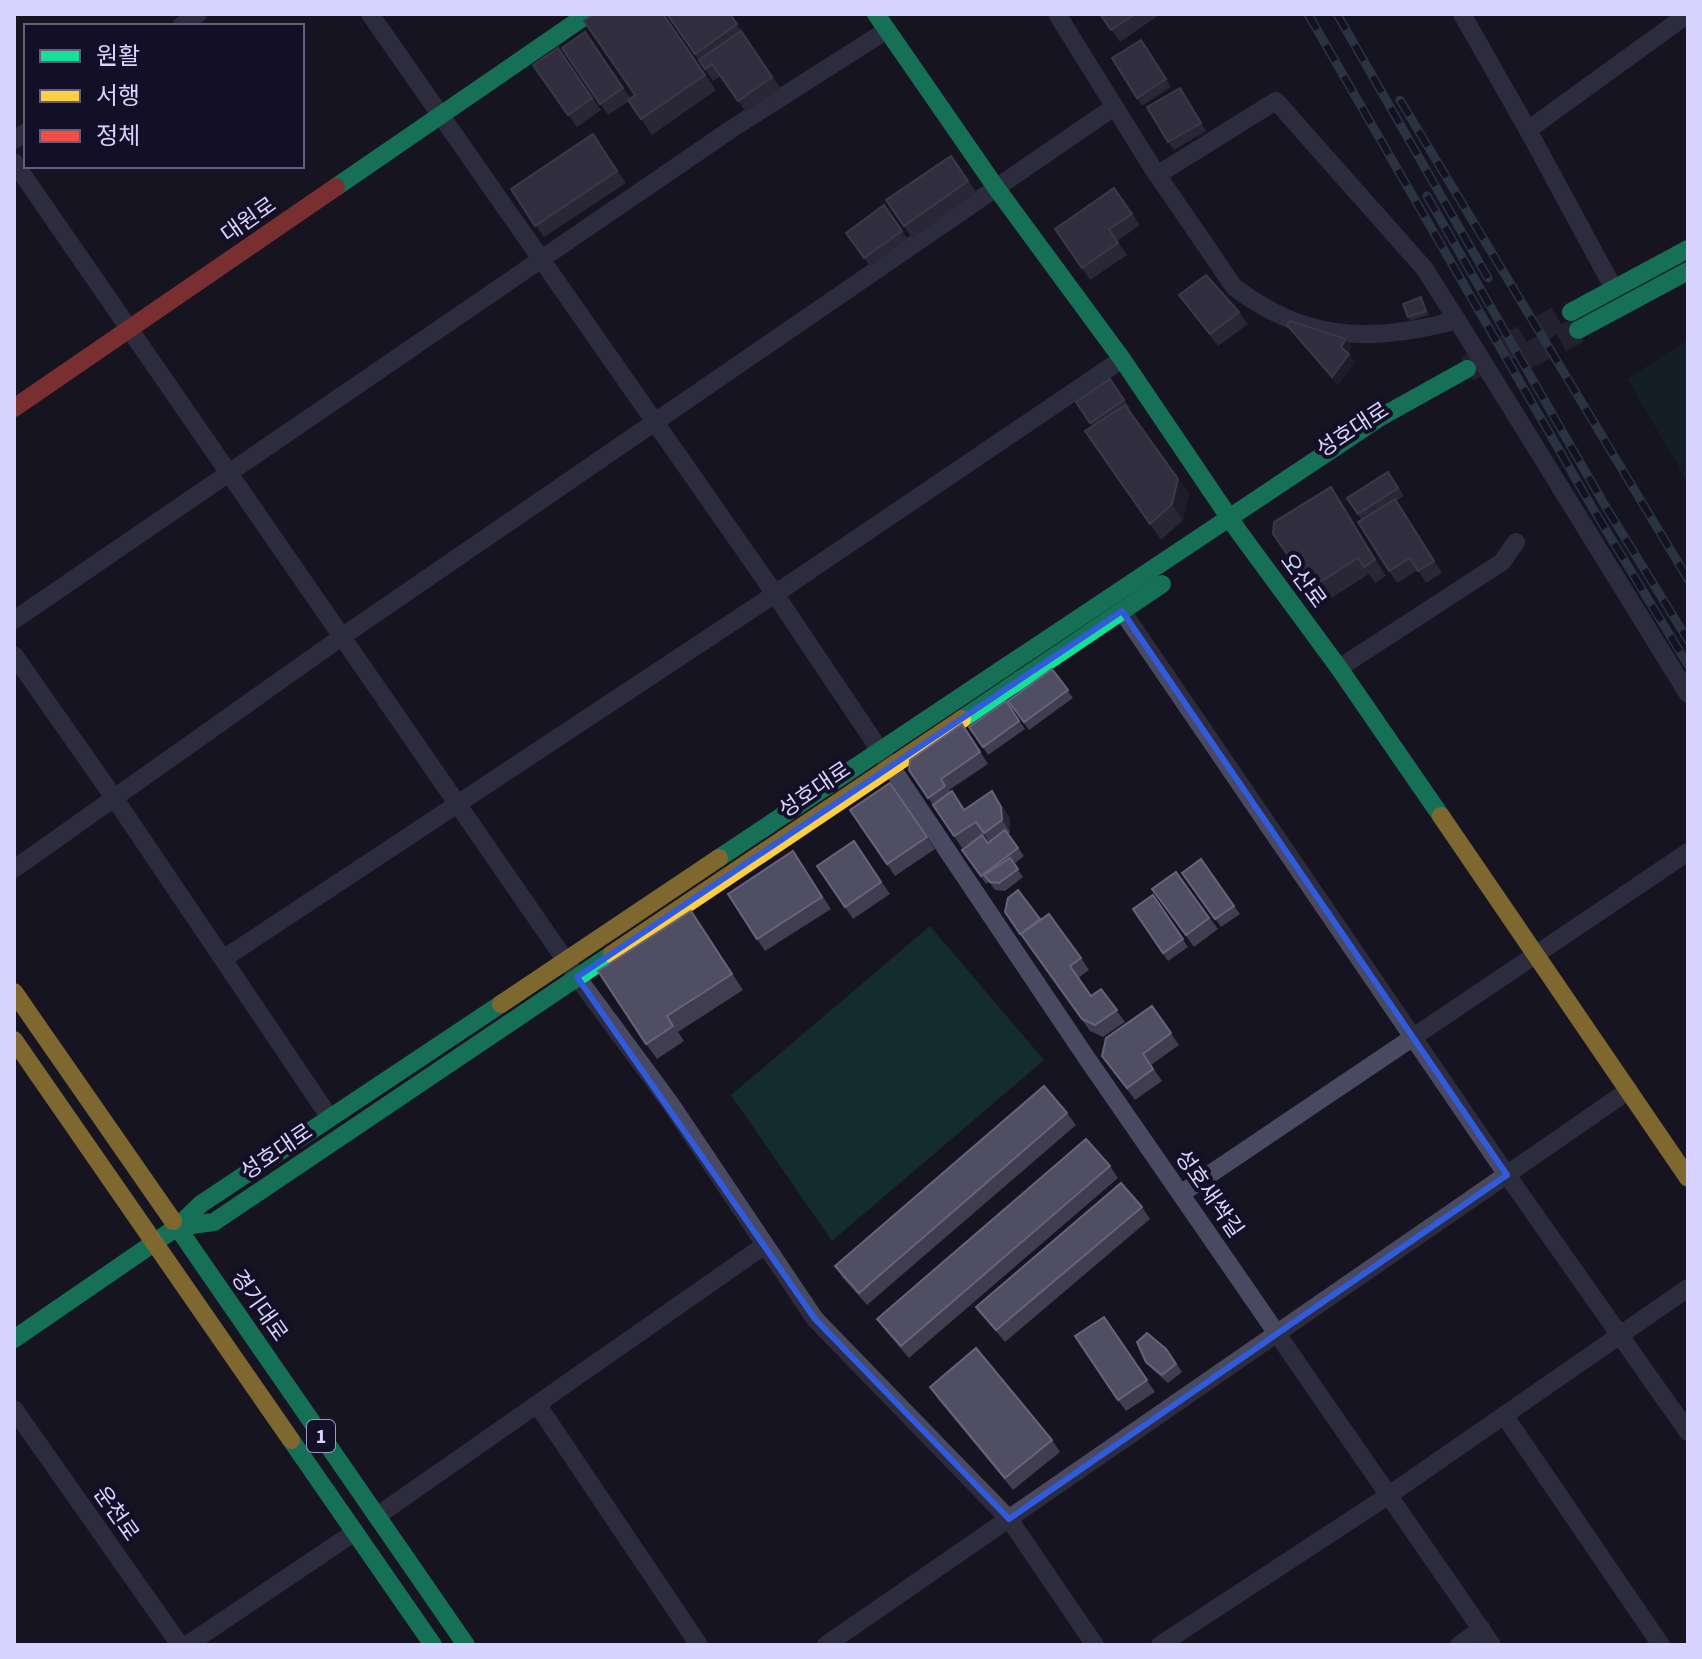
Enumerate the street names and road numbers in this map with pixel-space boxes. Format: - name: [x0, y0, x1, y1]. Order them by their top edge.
- street label: 대원로: [215, 189, 283, 250]
- street label: 성호대로: [1310, 394, 1395, 465]
- street label: 오산로: [1272, 547, 1334, 615]
- street label: 성호대로: [772, 754, 857, 826]
- street label: 성호대로: [234, 1116, 319, 1188]
- street label: 성호새싹길: [1167, 1143, 1251, 1244]
- street label: 경기대로: [223, 1263, 296, 1348]
- road number: 1: [307, 1420, 335, 1452]
- street label: 운천로: [86, 1480, 147, 1548]

